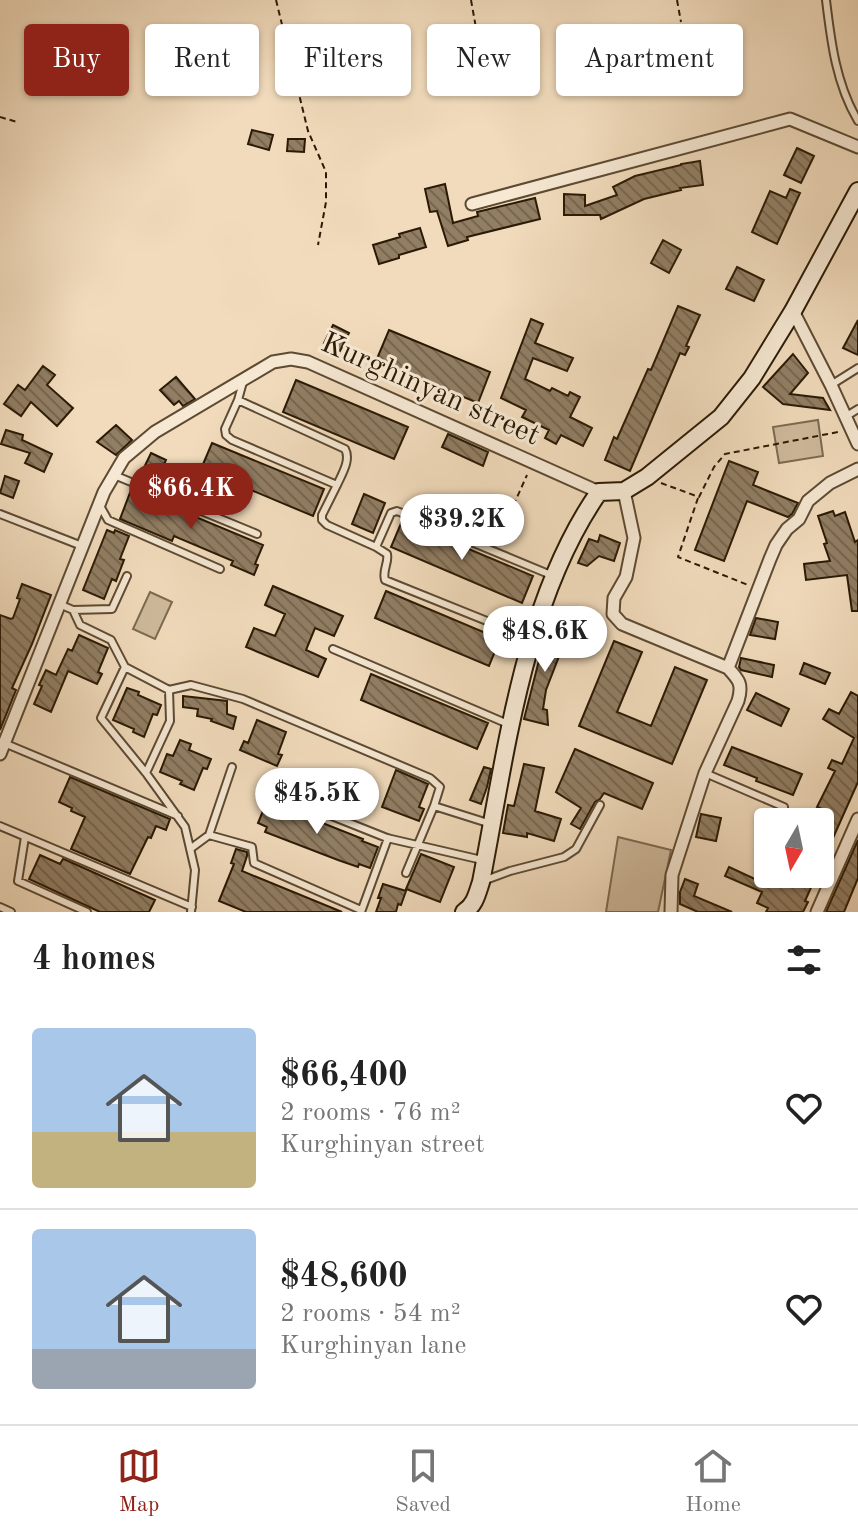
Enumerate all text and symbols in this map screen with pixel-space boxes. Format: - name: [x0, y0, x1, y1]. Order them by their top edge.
- chip: Buy: [24, 24, 129, 96]
- chip: Rent: [145, 24, 259, 96]
- chip: Filters: [275, 24, 411, 96]
- chip: New: [427, 24, 540, 96]
- chip: Apartment: [556, 24, 743, 96]
- street label: Kurghinyan street: [316, 328, 544, 452]
- pin: $66.4K: [126, 463, 256, 531]
- text: $66.4K: [147, 476, 235, 502]
- pin: $39.2K: [397, 494, 527, 562]
- text: $39.2K: [418, 507, 506, 533]
- pin: $48.6K: [480, 606, 610, 674]
- text: $48.6K: [501, 619, 589, 645]
- pin: $45.5K: [252, 768, 382, 836]
- text: $45.5K: [273, 781, 361, 807]
- north arrow: [754, 808, 834, 888]
- map controls: [754, 808, 834, 888]
- icon: filters: [782, 938, 826, 982]
- text: 4 homes: [32, 943, 155, 977]
- text: $66,400: [280, 1059, 408, 1093]
- icon: home: [96, 1060, 192, 1156]
- icon: heart: [782, 1086, 826, 1130]
- text: 2 rooms · 76 m²: [280, 1100, 461, 1126]
- text: Kurghinyan street: [280, 1132, 485, 1158]
- text: $48,600: [280, 1260, 408, 1294]
- icon: home: [96, 1261, 192, 1357]
- icon: heart: [782, 1287, 826, 1331]
- text: 2 rooms · 54 m²: [280, 1301, 461, 1327]
- text: Kurghinyan lane: [280, 1333, 466, 1359]
- tab: Map: [117, 1444, 161, 1519]
- tab: Saved: [395, 1444, 451, 1519]
- tab: Home: [685, 1444, 741, 1519]

